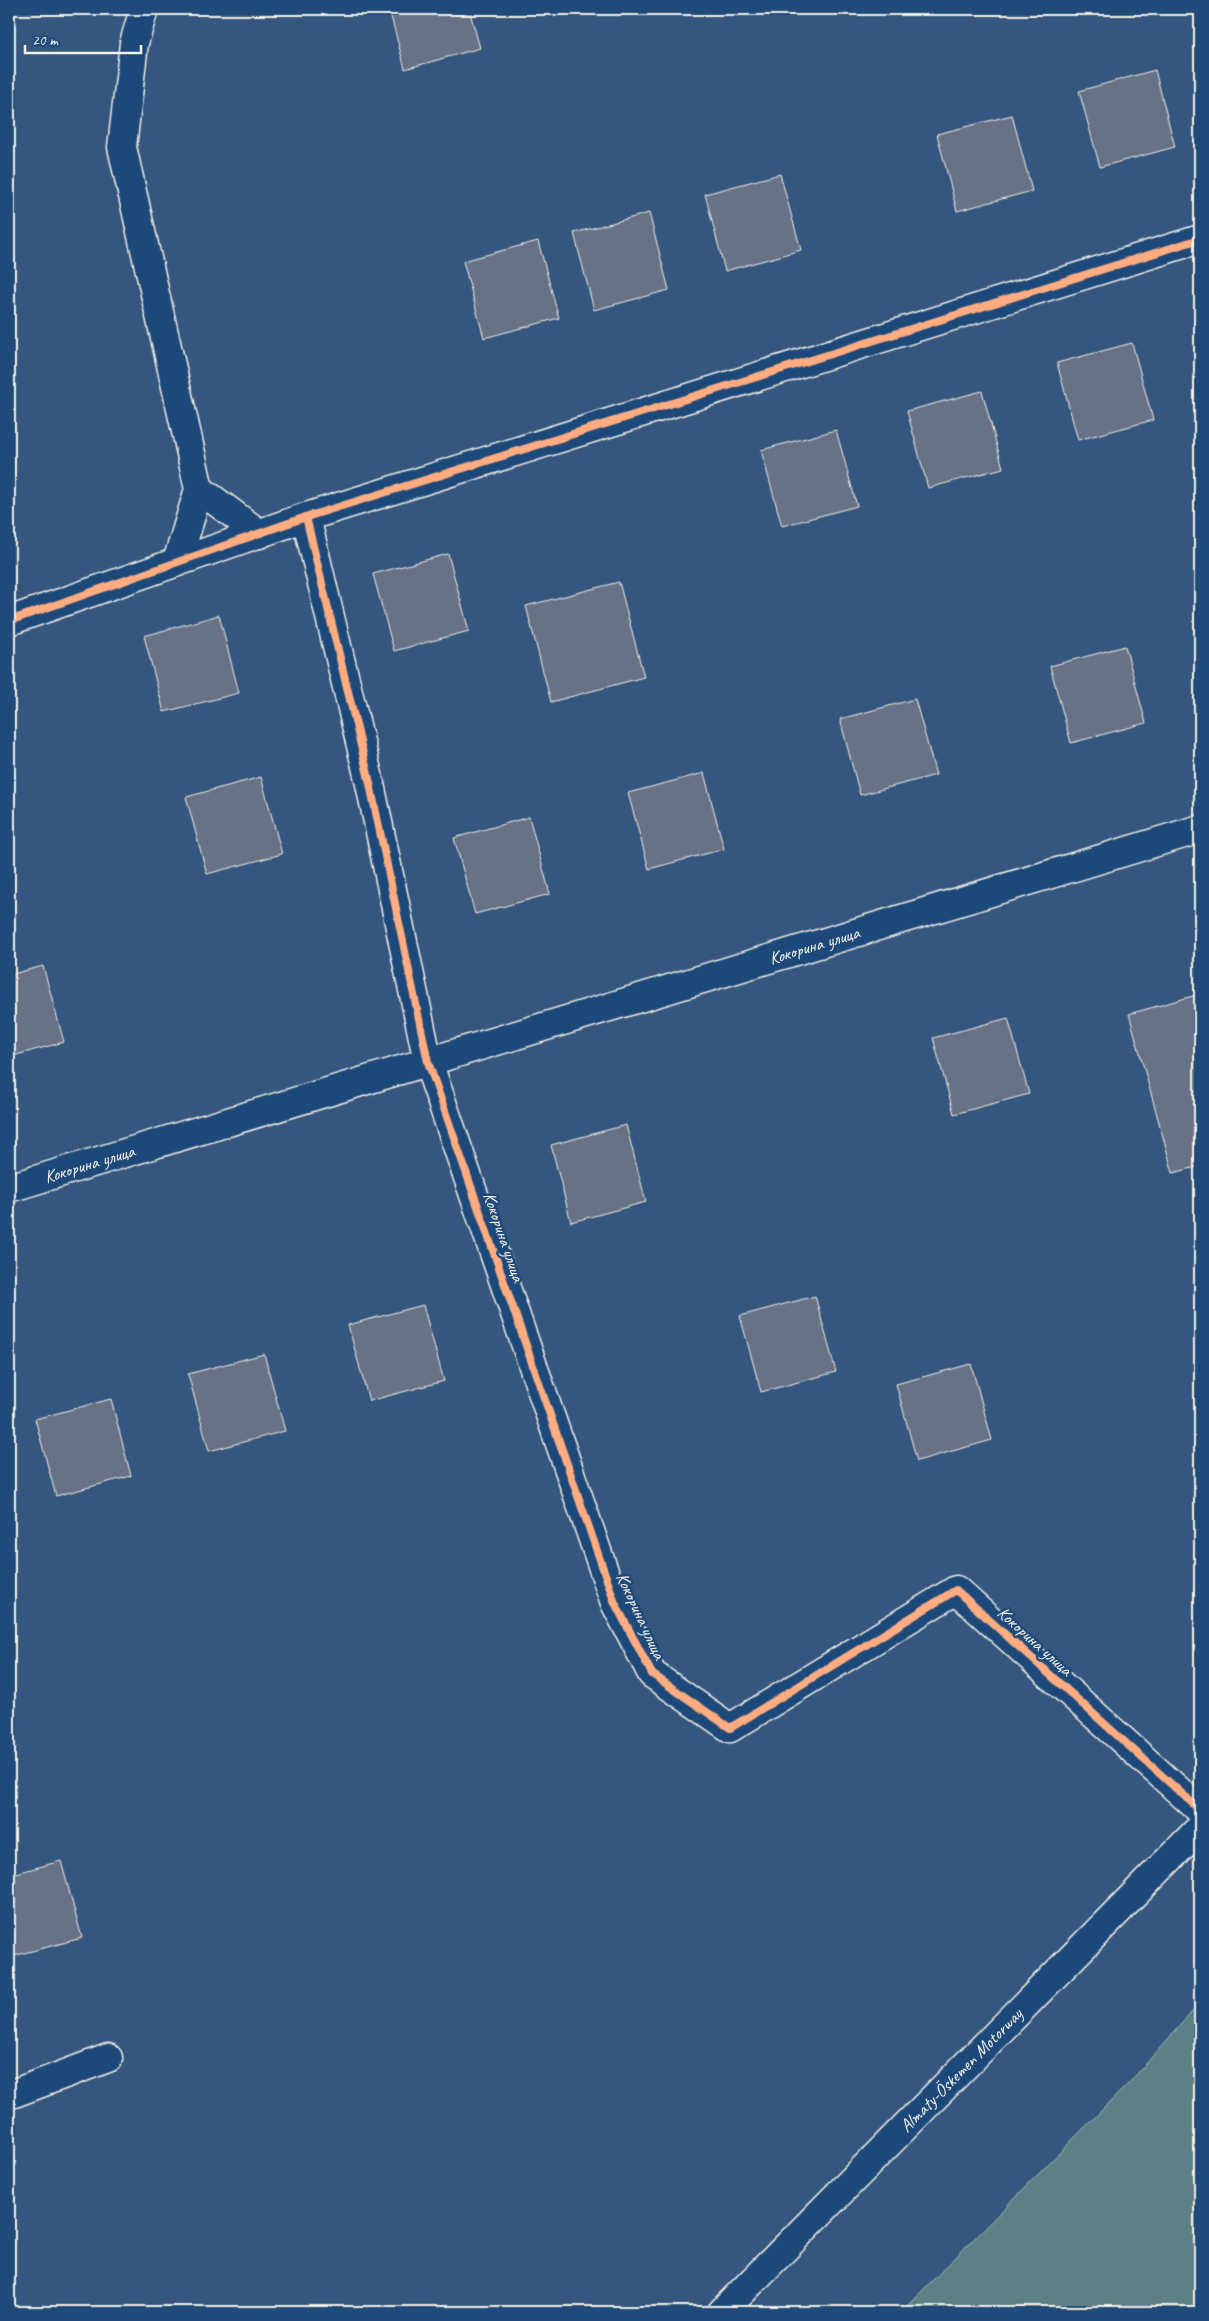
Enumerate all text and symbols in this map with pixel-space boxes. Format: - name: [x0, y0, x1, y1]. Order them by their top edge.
- scale bar: [25, 22, 141, 54]
- text: 20 m: [32, 31, 59, 50]
- street label: Кокорина улица: [766, 921, 863, 969]
- street label: Кокорина улица: [41, 1139, 138, 1188]
- street label: Кокорина улица: [478, 1189, 530, 1286]
- street label: Кокорина улица: [611, 1569, 671, 1664]
- street label: Кокорина улица: [993, 1602, 1078, 1681]
- street label: Almaty-Öskemen Motorway: [895, 2002, 1028, 2137]

